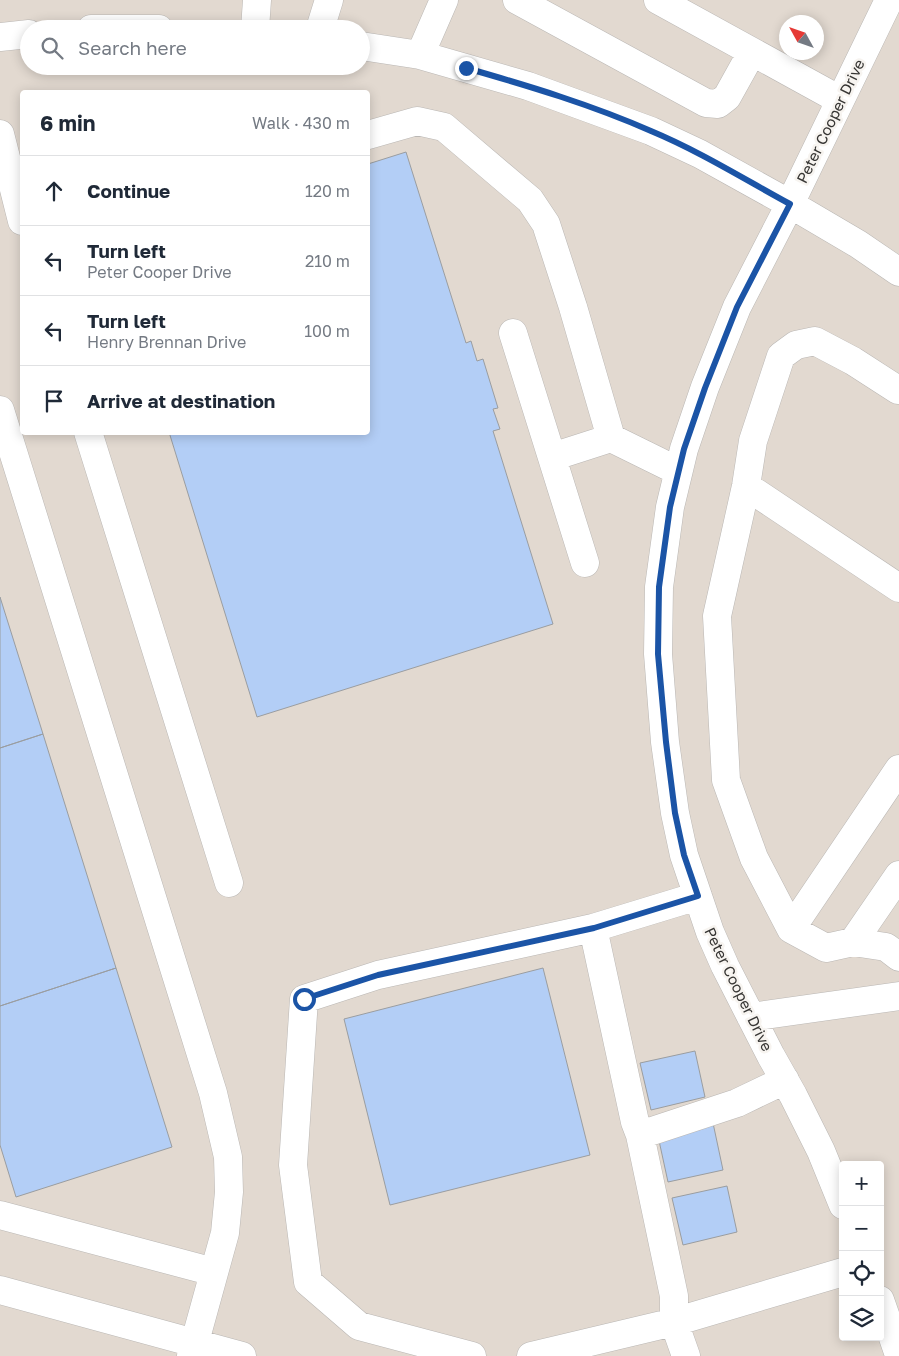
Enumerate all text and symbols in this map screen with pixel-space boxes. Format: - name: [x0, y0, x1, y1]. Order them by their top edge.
- north arrow: [779, 15, 824, 60]
- search box: [20, 20, 370, 75]
- icon: search: [38, 34, 66, 62]
- text: Search here: [78, 36, 187, 59]
- street label: Peter Cooper Drive: [792, 56, 868, 186]
- route end: [455, 57, 478, 80]
- text: 6 min: [40, 110, 95, 136]
- text: Walk · 430 m: [252, 113, 350, 133]
- icon: ahead: [40, 177, 68, 205]
- text: Continue: [87, 179, 170, 202]
- text: 120 m: [305, 181, 350, 201]
- text: Turn left: [87, 239, 166, 262]
- icon: left: [40, 247, 68, 275]
- text: 210 m: [305, 251, 350, 271]
- text: Peter Cooper Drive: [87, 262, 232, 282]
- text: Turn left: [87, 309, 166, 332]
- icon: left: [40, 317, 68, 345]
- text: 100 m: [304, 321, 350, 341]
- text: Henry Brennan Drive: [87, 332, 246, 352]
- icon: arrive: [40, 387, 68, 415]
- text: Arrive at destination: [87, 389, 275, 412]
- street label: Peter Cooper Drive: [701, 924, 777, 1054]
- route start: [293, 988, 316, 1011]
- map controls: [839, 1161, 884, 1341]
- button: +: [839, 1161, 884, 1206]
- button: −: [839, 1206, 884, 1251]
- button: locate: [839, 1251, 884, 1296]
- button: layers: [839, 1296, 884, 1341]

